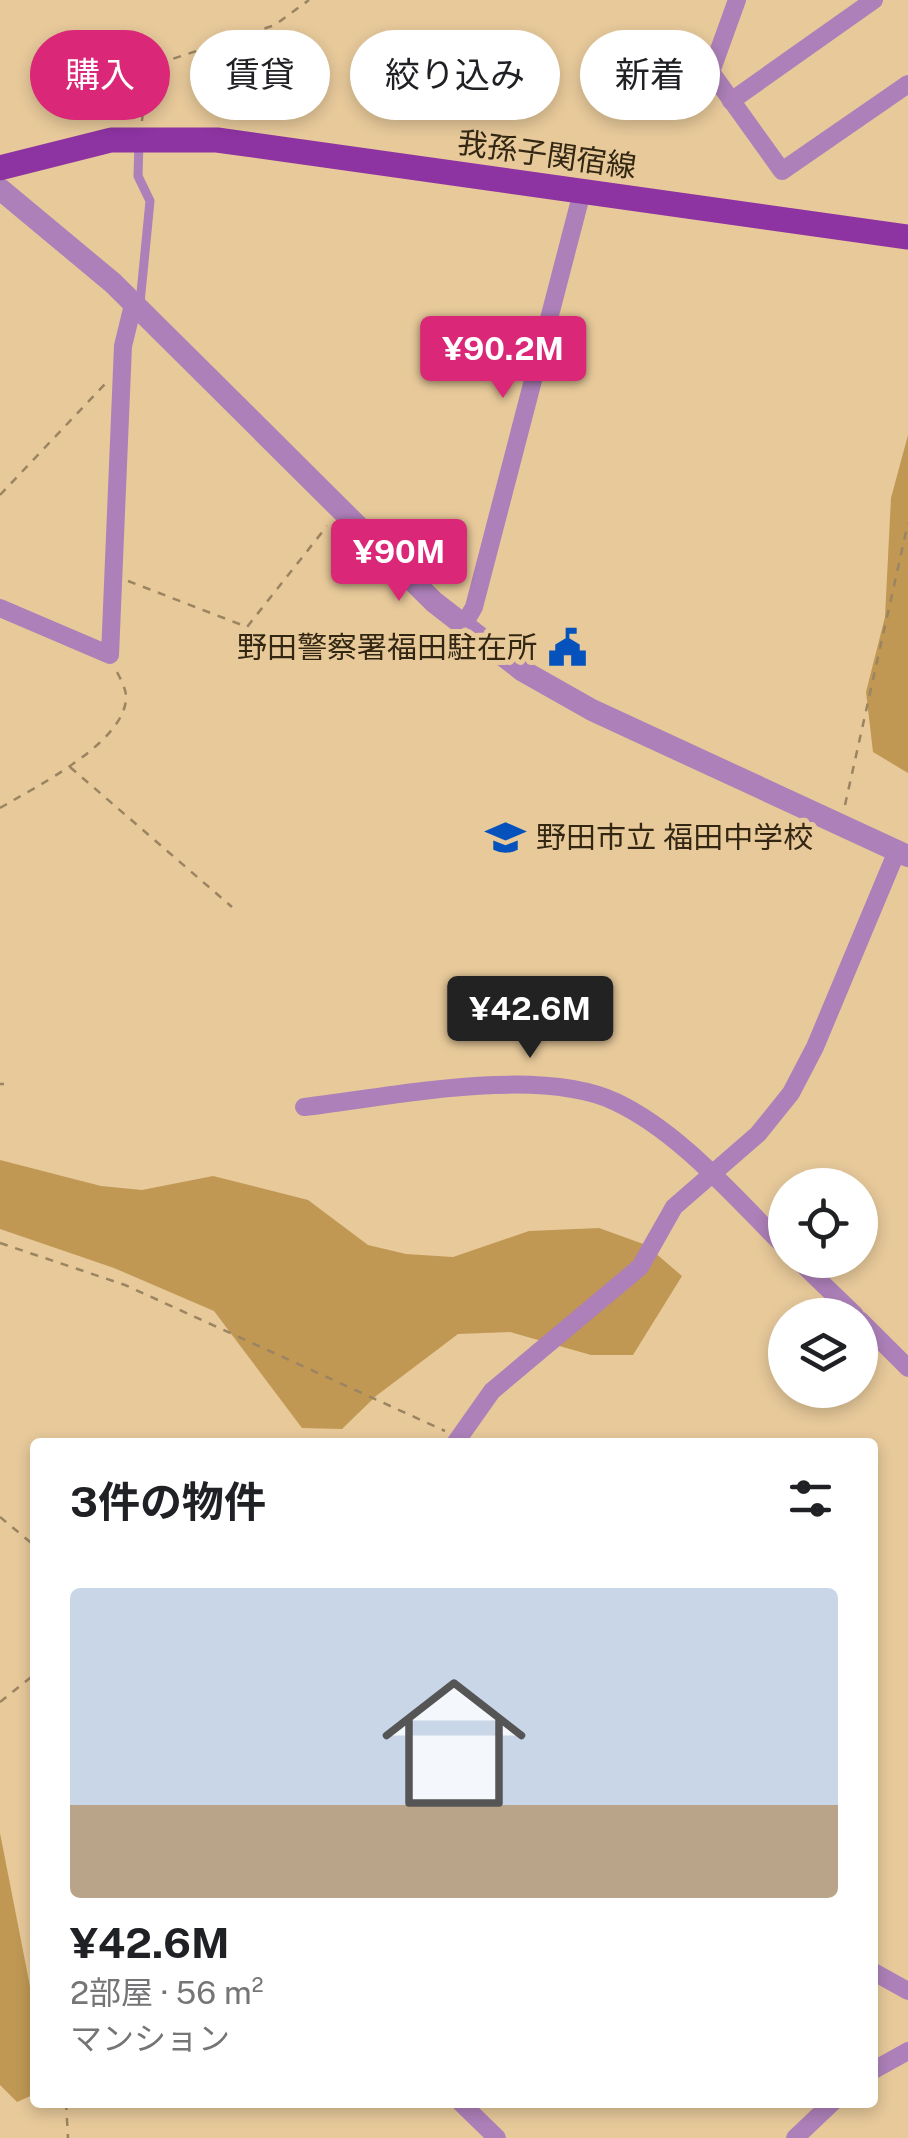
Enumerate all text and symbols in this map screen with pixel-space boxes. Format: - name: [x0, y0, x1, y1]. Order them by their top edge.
- chip: 購入: [30, 30, 170, 120]
- chip: 賃貸: [190, 30, 330, 120]
- chip: 絞り込み: [350, 30, 560, 120]
- chip: 新着: [580, 30, 720, 120]
- street label: 我孫子関宿線: [455, 124, 639, 184]
- pin: ¥90.2M: [422, 316, 584, 401]
- text: ¥90.2M: [442, 330, 564, 367]
- pin: ¥90M: [340, 519, 458, 604]
- text: ¥90M: [353, 533, 445, 570]
- public building icon: 野田警察署福田駐在所: [546, 626, 588, 668]
- place label: 野田警察署福田駐在所: [237, 629, 537, 665]
- school or university icon: 野田市立 福田中学校: [485, 816, 527, 858]
- place label: 野田市立 福田中学校: [536, 819, 813, 855]
- pin: ¥42.6M: [449, 976, 611, 1061]
- text: ¥42.6M: [469, 990, 591, 1027]
- map controls: [768, 1168, 878, 1408]
- button: locate: [768, 1168, 878, 1278]
- button: layers: [768, 1298, 878, 1408]
- icon: filters: [783, 1471, 838, 1526]
- text: 3件の物件: [70, 1477, 266, 1526]
- icon: home: [364, 1653, 544, 1833]
- text: ¥42.6M: [70, 1918, 230, 1967]
- text: 2部屋 · 56 m²: [70, 1974, 263, 2011]
- text: マンション: [70, 2020, 230, 2057]

